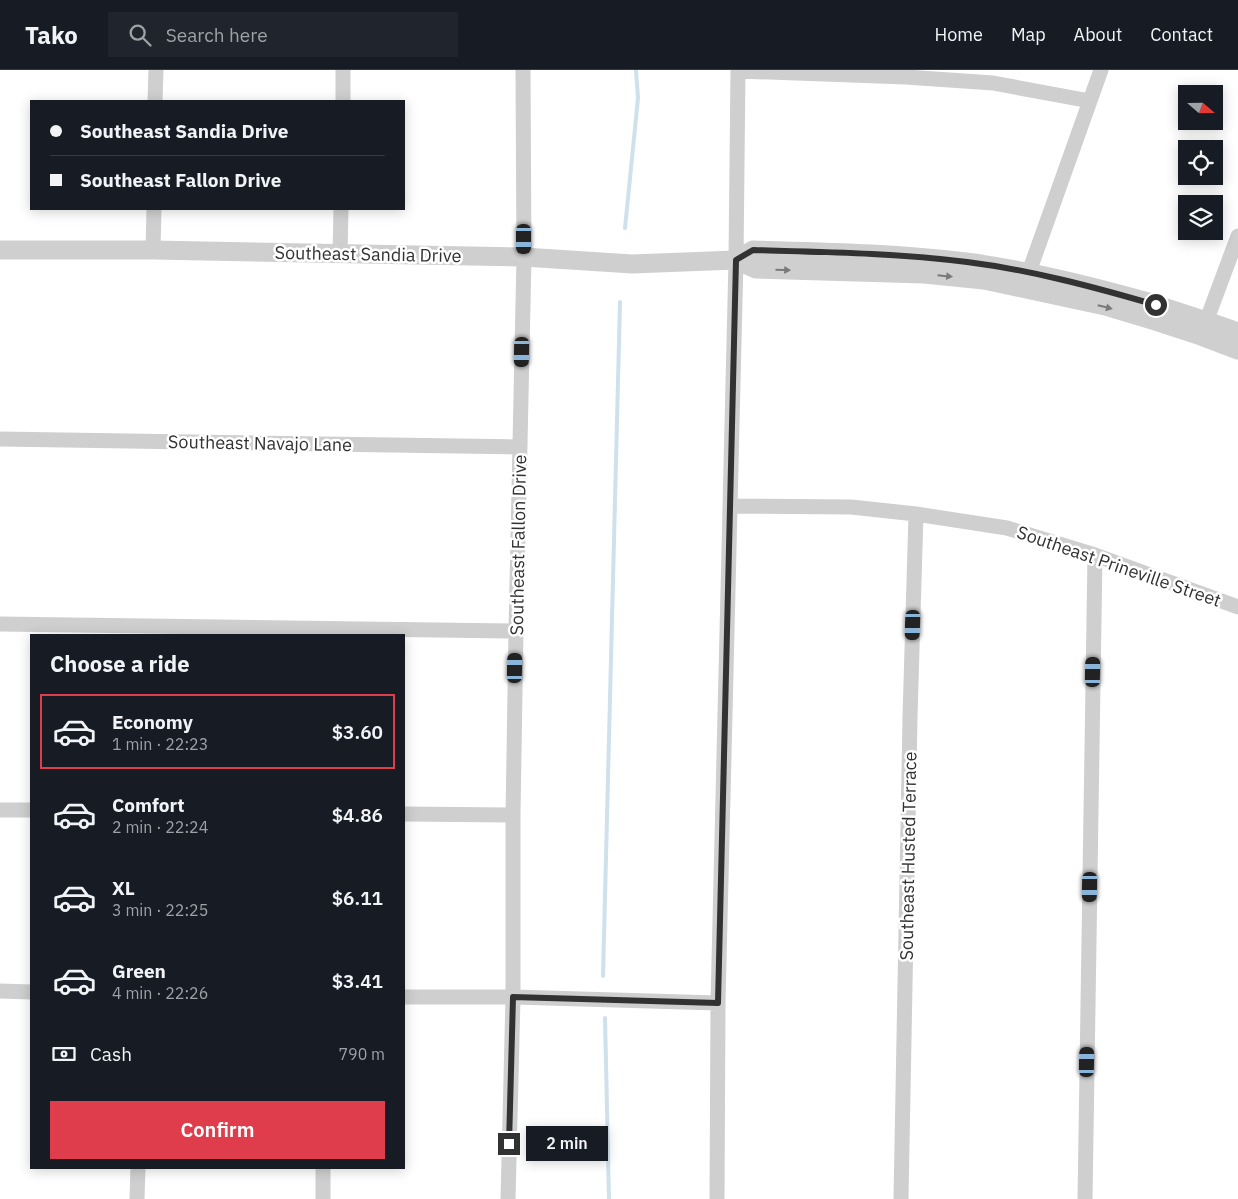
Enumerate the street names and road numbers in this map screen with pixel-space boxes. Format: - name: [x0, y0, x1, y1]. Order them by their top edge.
- street label: Southeast Sandia Drive: [274, 241, 462, 267]
- street label: Southeast Navajo Lane: [168, 430, 352, 456]
- street label: Southeast Fallon Drive: [505, 454, 531, 636]
- street label: Southeast Prineville Street: [1014, 520, 1224, 612]
- street label: Southeast Husted Terrace: [895, 751, 921, 961]

